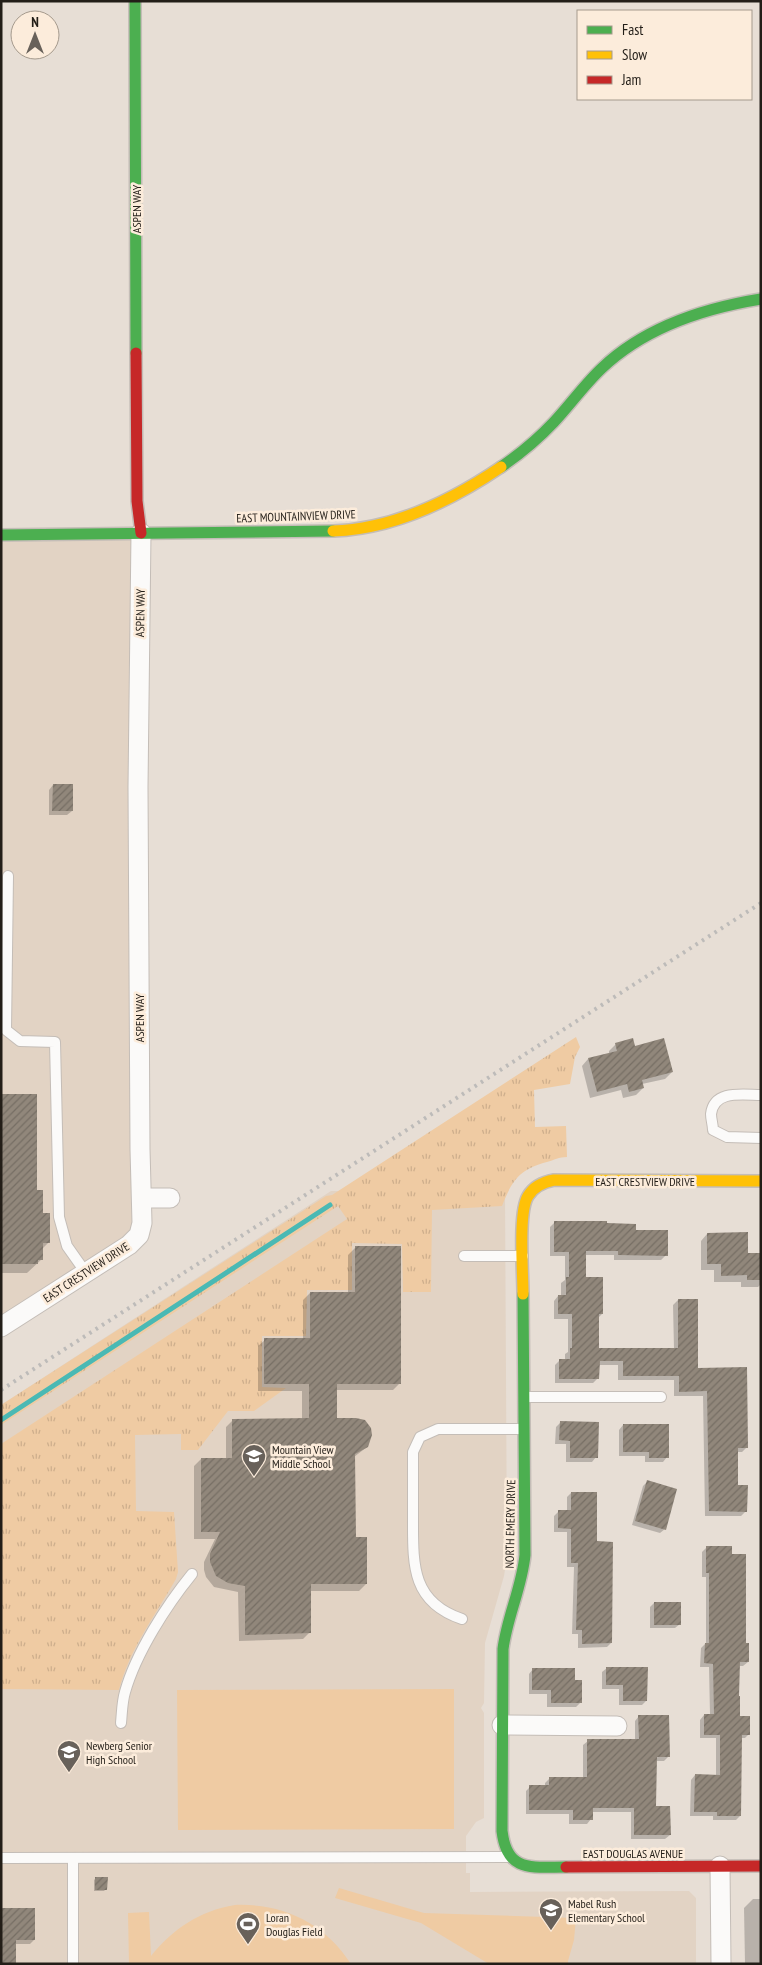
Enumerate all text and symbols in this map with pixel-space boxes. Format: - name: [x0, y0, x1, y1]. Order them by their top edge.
- north arrow: [10, 10, 60, 60]
- legend: [577, 10, 752, 100]
- text: N: [31, 13, 39, 31]
- text: Fast: [622, 20, 643, 39]
- text: Slow: [622, 45, 647, 64]
- text: Jam: [621, 70, 641, 89]
- street label: ASPEN WAY: [129, 184, 144, 233]
- street label: EAST MOUNTAINVIEW DRIVE: [236, 506, 356, 526]
- street label: ASPEN WAY: [132, 588, 148, 637]
- street label: ASPEN WAY: [132, 993, 147, 1042]
- street label: EAST CRESTVIEW DRIVE: [595, 1174, 695, 1189]
- street label: EAST CRESTVIEW DRIVE: [40, 1239, 132, 1305]
- place label: Mountain View Middle School: [272, 1442, 335, 1471]
- school or university icon: Mountain View Middle School: [241, 1443, 267, 1477]
- street label: NORTH EMERY DRIVE: [502, 1479, 518, 1569]
- place label: Newberg Senior High School: [86, 1738, 153, 1767]
- school or university icon: Newberg Senior High School: [56, 1739, 82, 1773]
- street label: EAST DOUGLAS AVENUE: [583, 1846, 683, 1861]
- place label: Mabel Rush Elementary School: [568, 1896, 645, 1925]
- school or university icon: Mabel Rush Elementary School: [538, 1897, 564, 1931]
- place label: Loran Douglas Field: [266, 1910, 323, 1939]
- sports icon: Loran Douglas Field: [235, 1911, 261, 1945]

